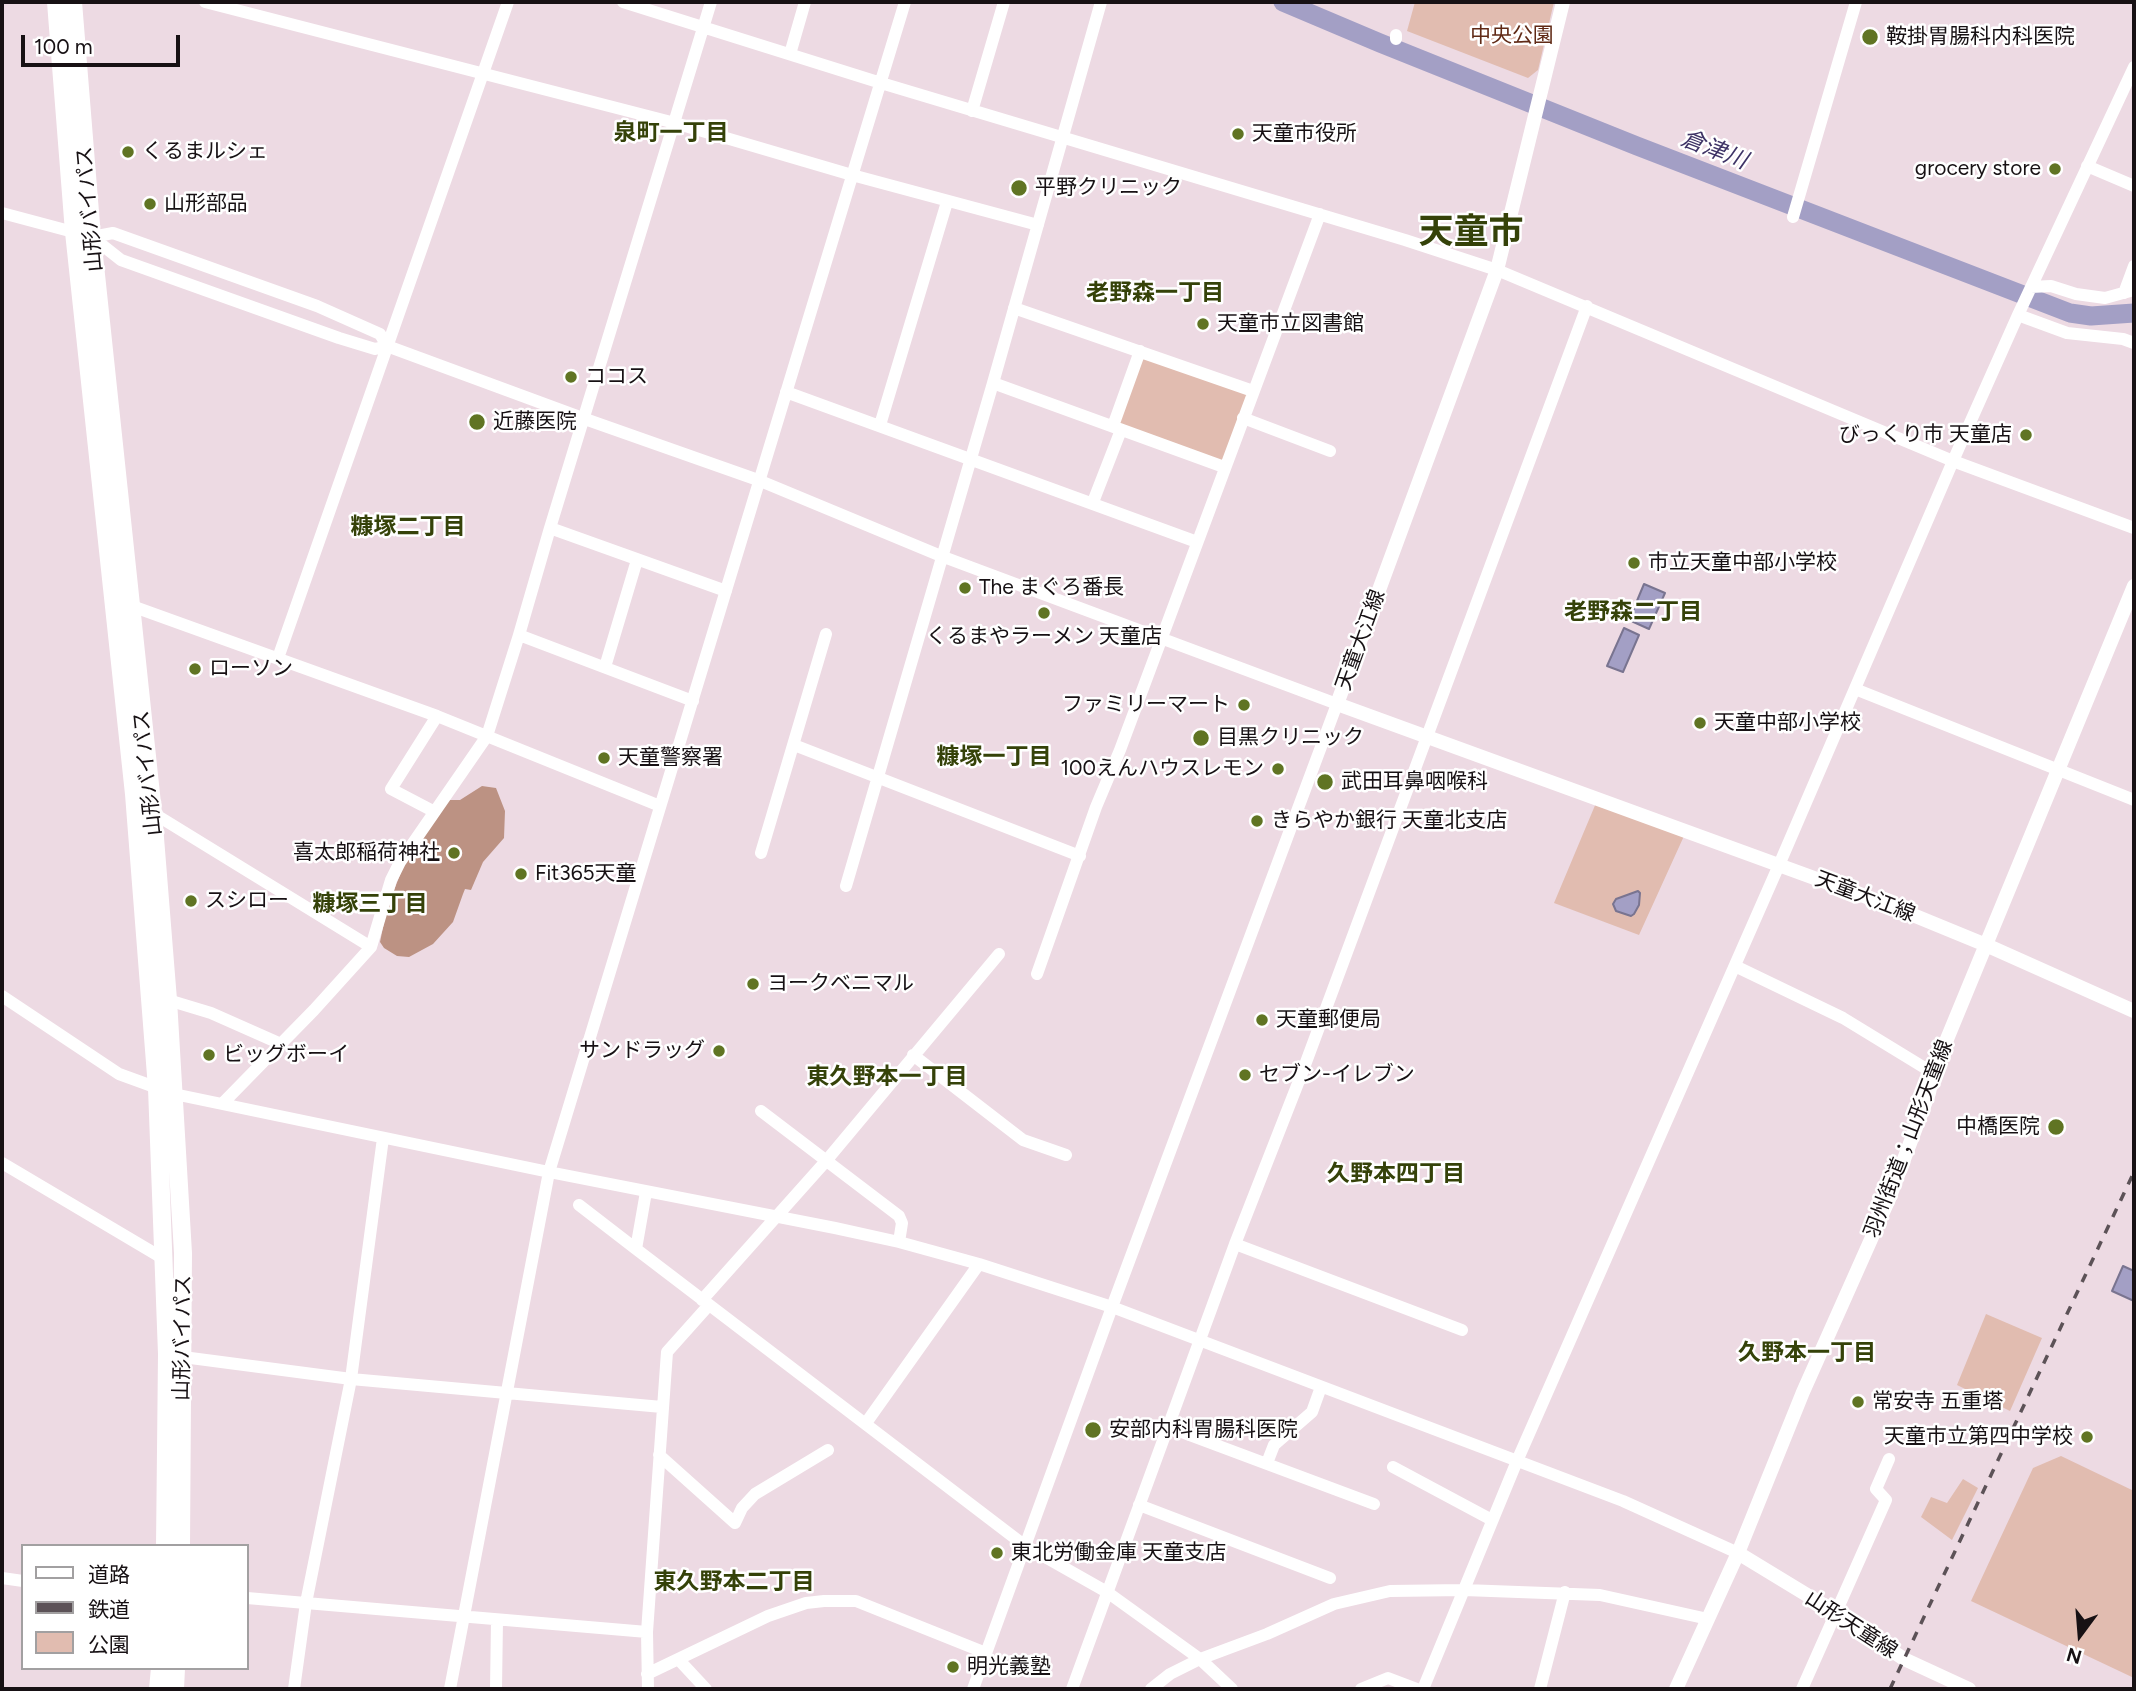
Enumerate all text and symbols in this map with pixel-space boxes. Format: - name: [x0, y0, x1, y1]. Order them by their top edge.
- scale bar: [24, 21, 184, 65]
- park label: 中央公園: [1470, 23, 1554, 49]
- place label: 鞍掛胃腸科内科医院: [1886, 24, 2075, 50]
- marker: 鞍掛胃腸科内科医院: [1860, 27, 1880, 47]
- text: 100 m: [34, 34, 93, 59]
- district label: 泉町一丁目: [614, 119, 728, 147]
- place label: 天童市役所: [1252, 121, 1357, 147]
- water label: 倉津川: [1677, 125, 1751, 175]
- marker: 天童市役所: [1230, 126, 1246, 142]
- place label: くるまルシェ: [142, 139, 268, 165]
- marker: くるまルシェ: [120, 144, 136, 160]
- street label: 山形バイパス: [72, 145, 108, 273]
- place label: grocery store: [1915, 156, 2041, 182]
- marker: grocery store: [2047, 161, 2063, 177]
- place label: 平野クリニック: [1035, 175, 1182, 201]
- marker: 平野クリニック: [1009, 178, 1029, 198]
- place label: 山形部品: [164, 191, 248, 217]
- marker: 山形部品: [142, 196, 158, 212]
- district label: 天童市: [1419, 212, 1523, 254]
- district label: 老野森一丁目: [1086, 279, 1224, 307]
- place label: 天童市立図書館: [1217, 311, 1364, 337]
- marker: 天童市立図書館: [1195, 316, 1211, 332]
- place label: ココス: [585, 364, 648, 390]
- marker: ココス: [563, 369, 579, 385]
- place label: 近藤医院: [493, 409, 577, 435]
- marker: 近藤医院: [467, 412, 487, 432]
- place label: びっくり市 天童店: [1839, 422, 2012, 448]
- marker: びっくり市 天童店: [2018, 427, 2034, 443]
- district label: 糠塚二丁目: [351, 513, 465, 541]
- place label: 市立天童中部小学校: [1648, 550, 1837, 576]
- marker: 市立天童中部小学校: [1626, 555, 1642, 571]
- place label: The まぐろ番長: [979, 575, 1124, 601]
- marker: The まぐろ番長: [957, 580, 973, 596]
- street label: 天童大江線: [1331, 586, 1391, 694]
- district label: 老野森二丁目: [1564, 598, 1702, 626]
- marker: くるまやラーメン 天童店: [1036, 605, 1052, 621]
- place label: くるまやラーメン 天童店: [926, 624, 1162, 650]
- place label: ローソン: [209, 656, 293, 682]
- marker: ローソン: [187, 661, 203, 677]
- place label: ファミリーマート: [1062, 692, 1230, 718]
- marker: ファミリーマート: [1236, 697, 1252, 713]
- street label: 山形バイパス: [129, 709, 167, 837]
- place label: 天童中部小学校: [1714, 710, 1861, 736]
- marker: 天童中部小学校: [1692, 715, 1708, 731]
- place label: 目黒クリニック: [1217, 725, 1364, 751]
- marker: 目黒クリニック: [1191, 728, 1211, 748]
- district label: 糠塚一丁目: [937, 743, 1051, 771]
- place label: 天童警察署: [618, 745, 723, 771]
- marker: 天童警察署: [596, 750, 612, 766]
- place label: 100えんハウスレモン: [1060, 756, 1264, 782]
- marker: 100えんハウスレモン: [1270, 761, 1286, 777]
- place label: 武田耳鼻咽喉科: [1341, 769, 1488, 795]
- marker: 武田耳鼻咽喉科: [1315, 772, 1335, 792]
- place label: きらやか銀行 天童北支店: [1271, 808, 1507, 834]
- marker: きらやか銀行 天童北支店: [1249, 813, 1265, 829]
- place label: 喜太郎稲荷神社: [293, 840, 440, 866]
- marker: 喜太郎稲荷神社: [446, 845, 462, 861]
- place label: Fit365天童: [535, 861, 637, 887]
- marker: Fit365天童: [513, 866, 529, 882]
- street label: 天童大江線: [1811, 866, 1919, 928]
- place label: スシロー: [205, 888, 289, 914]
- district label: 糠塚三丁目: [313, 890, 427, 918]
- marker: スシロー: [183, 893, 199, 909]
- place label: ヨークベニマル: [767, 971, 914, 997]
- marker: ヨークベニマル: [745, 976, 761, 992]
- place label: 天童郵便局: [1276, 1007, 1381, 1033]
- marker: 天童郵便局: [1254, 1012, 1270, 1028]
- street label: 羽州街道；山形天童線: [1860, 1036, 1958, 1242]
- place label: サンドラッグ: [579, 1038, 705, 1064]
- place label: ビッグボーイ: [223, 1042, 349, 1068]
- marker: サンドラッグ: [711, 1043, 727, 1059]
- marker: ビッグボーイ: [201, 1047, 217, 1063]
- place label: セブン-イレブン: [1259, 1062, 1415, 1088]
- district label: 東久野本一丁目: [807, 1063, 967, 1091]
- marker: セブン-イレブン: [1237, 1067, 1253, 1083]
- place label: 中橋医院: [1956, 1114, 2040, 1140]
- marker: 中橋医院: [2046, 1117, 2066, 1137]
- district label: 久野本四丁目: [1327, 1160, 1465, 1188]
- street label: 山形バイパス: [169, 1275, 197, 1401]
- district label: 久野本一丁目: [1738, 1339, 1876, 1367]
- place label: 常安寺 五重塔: [1872, 1389, 2003, 1415]
- marker: 常安寺 五重塔: [1850, 1394, 1866, 1410]
- place label: 安部内科胃腸科医院: [1109, 1417, 1298, 1443]
- marker: 安部内科胃腸科医院: [1083, 1420, 1103, 1440]
- place label: 天童市立第四中学校: [1884, 1424, 2073, 1450]
- marker: 天童市立第四中学校: [2079, 1429, 2095, 1445]
- place label: 東北労働金庫 天童支店: [1011, 1540, 1226, 1566]
- legend: [21, 1544, 248, 1670]
- marker: 東北労働金庫 天童支店: [989, 1545, 1005, 1561]
- text: 道路: [88, 1562, 130, 1587]
- district label: 東久野本二丁目: [654, 1568, 814, 1596]
- street label: 山形天童線: [1800, 1586, 1902, 1664]
- text: 鉄道: [88, 1597, 130, 1622]
- north arrow: [2045, 1600, 2115, 1670]
- text: 公園: [88, 1632, 130, 1657]
- text: N: [2064, 1643, 2084, 1669]
- place label: 明光義塾: [967, 1654, 1051, 1680]
- marker: 明光義塾: [945, 1659, 961, 1675]

